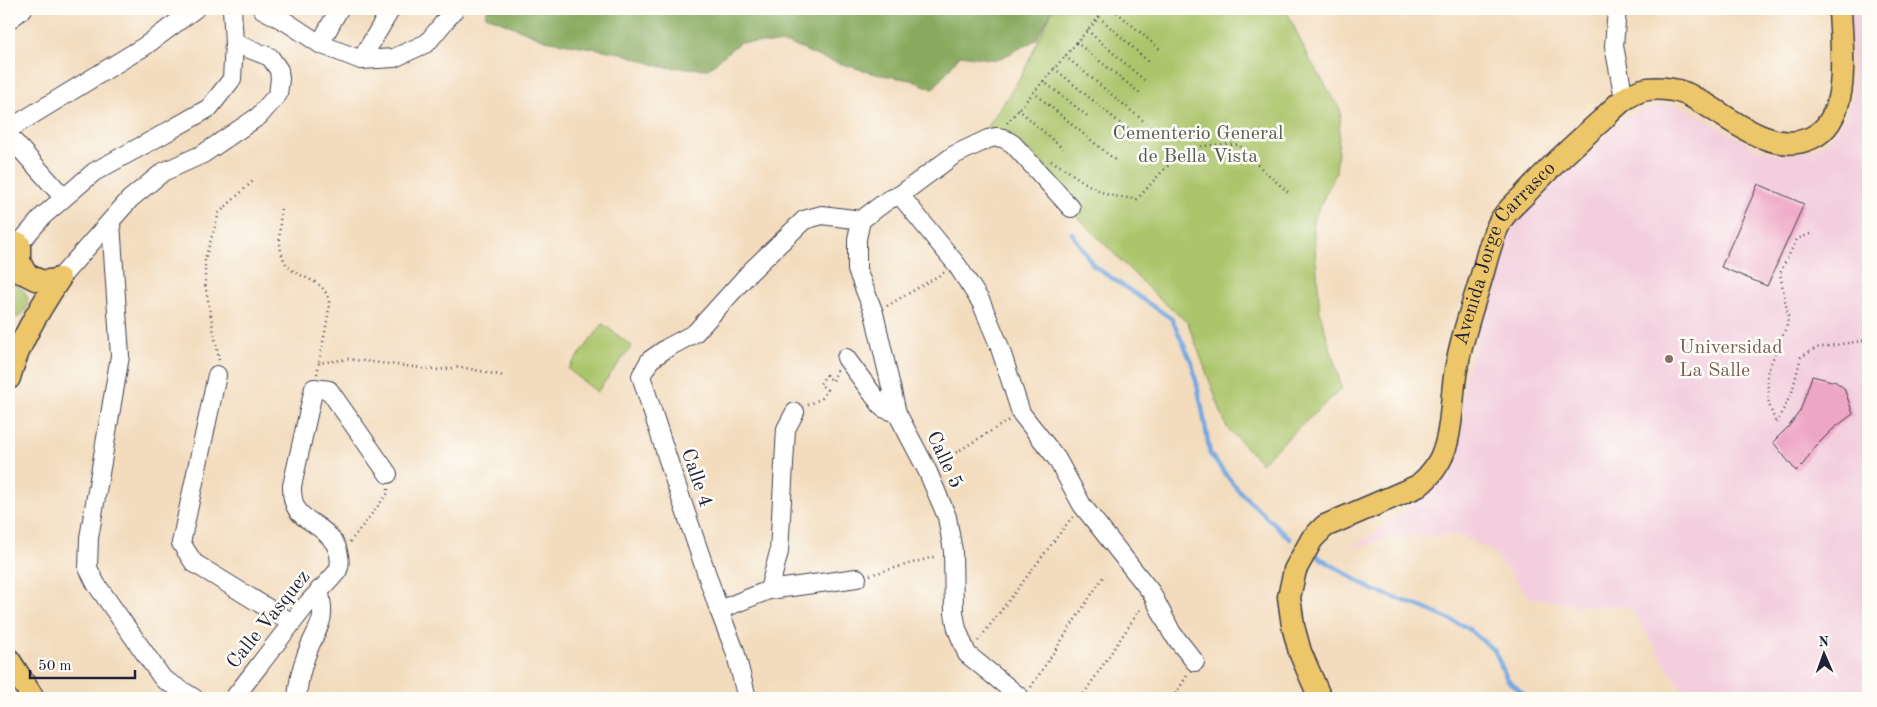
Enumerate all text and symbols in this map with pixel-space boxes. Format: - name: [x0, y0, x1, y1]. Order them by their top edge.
- park label: Cementerio General de Bella Vista: [1113, 124, 1283, 167]
- street label: Avenida Jorge Carrasco: [1452, 158, 1560, 348]
- place label: Universidad La Salle: [1679, 338, 1783, 381]
- marker: Universidad La Salle: [1663, 353, 1675, 365]
- street label: Calle 5: [922, 428, 966, 492]
- street label: Calle 4: [677, 446, 715, 510]
- street label: Calle Vasquez: [223, 567, 315, 673]
- north arrow: [1800, 630, 1850, 680]
- text: N: [1818, 635, 1829, 649]
- scale bar: [30, 647, 135, 679]
- text: 50 m: [38, 659, 72, 674]

